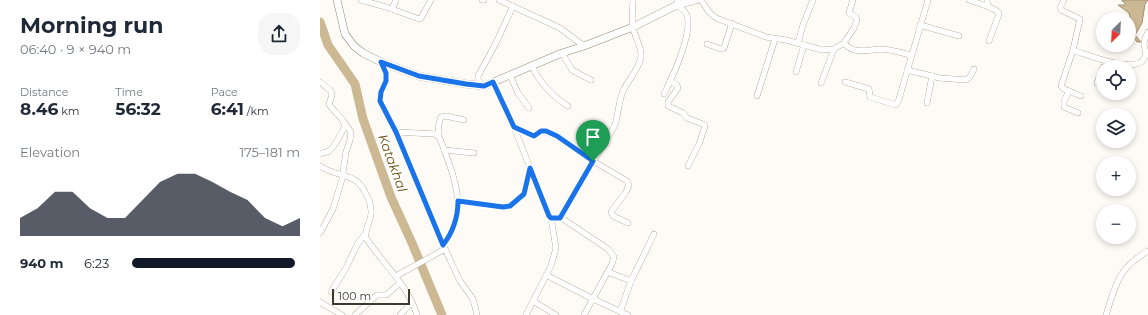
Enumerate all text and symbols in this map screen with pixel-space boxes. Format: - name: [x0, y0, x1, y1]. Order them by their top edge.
- text: Morning run: [20, 12, 163, 39]
- north arrow: [1096, 12, 1136, 52]
- map controls: [1096, 12, 1136, 244]
- button: share: [258, 13, 300, 55]
- text: 06:40 · 9 × 940 m: [20, 41, 131, 57]
- button: locate: [1096, 60, 1136, 100]
- text: Distance: [20, 85, 68, 99]
- text: Time: [115, 85, 143, 99]
- text: Pace: [211, 85, 238, 99]
- text: 8.46: [20, 99, 58, 119]
- text: 56:32: [115, 99, 161, 119]
- text: 6:41: [211, 99, 244, 119]
- text: km: [58, 104, 79, 118]
- text: /km: [244, 104, 269, 118]
- button: layers: [1096, 108, 1136, 148]
- pin: [576, 120, 610, 161]
- icon: arrive: [582, 126, 604, 148]
- water label: Katakhal: [375, 132, 411, 195]
- text: Elevation: [20, 144, 80, 160]
- text: 175–181 m: [239, 144, 300, 160]
- button: +: [1096, 156, 1136, 196]
- button: −: [1096, 204, 1136, 244]
- text: 940 m: [20, 255, 63, 271]
- text: 6:23: [84, 255, 109, 271]
- scale bar: [332, 287, 410, 306]
- text: 100 m: [338, 289, 371, 303]

